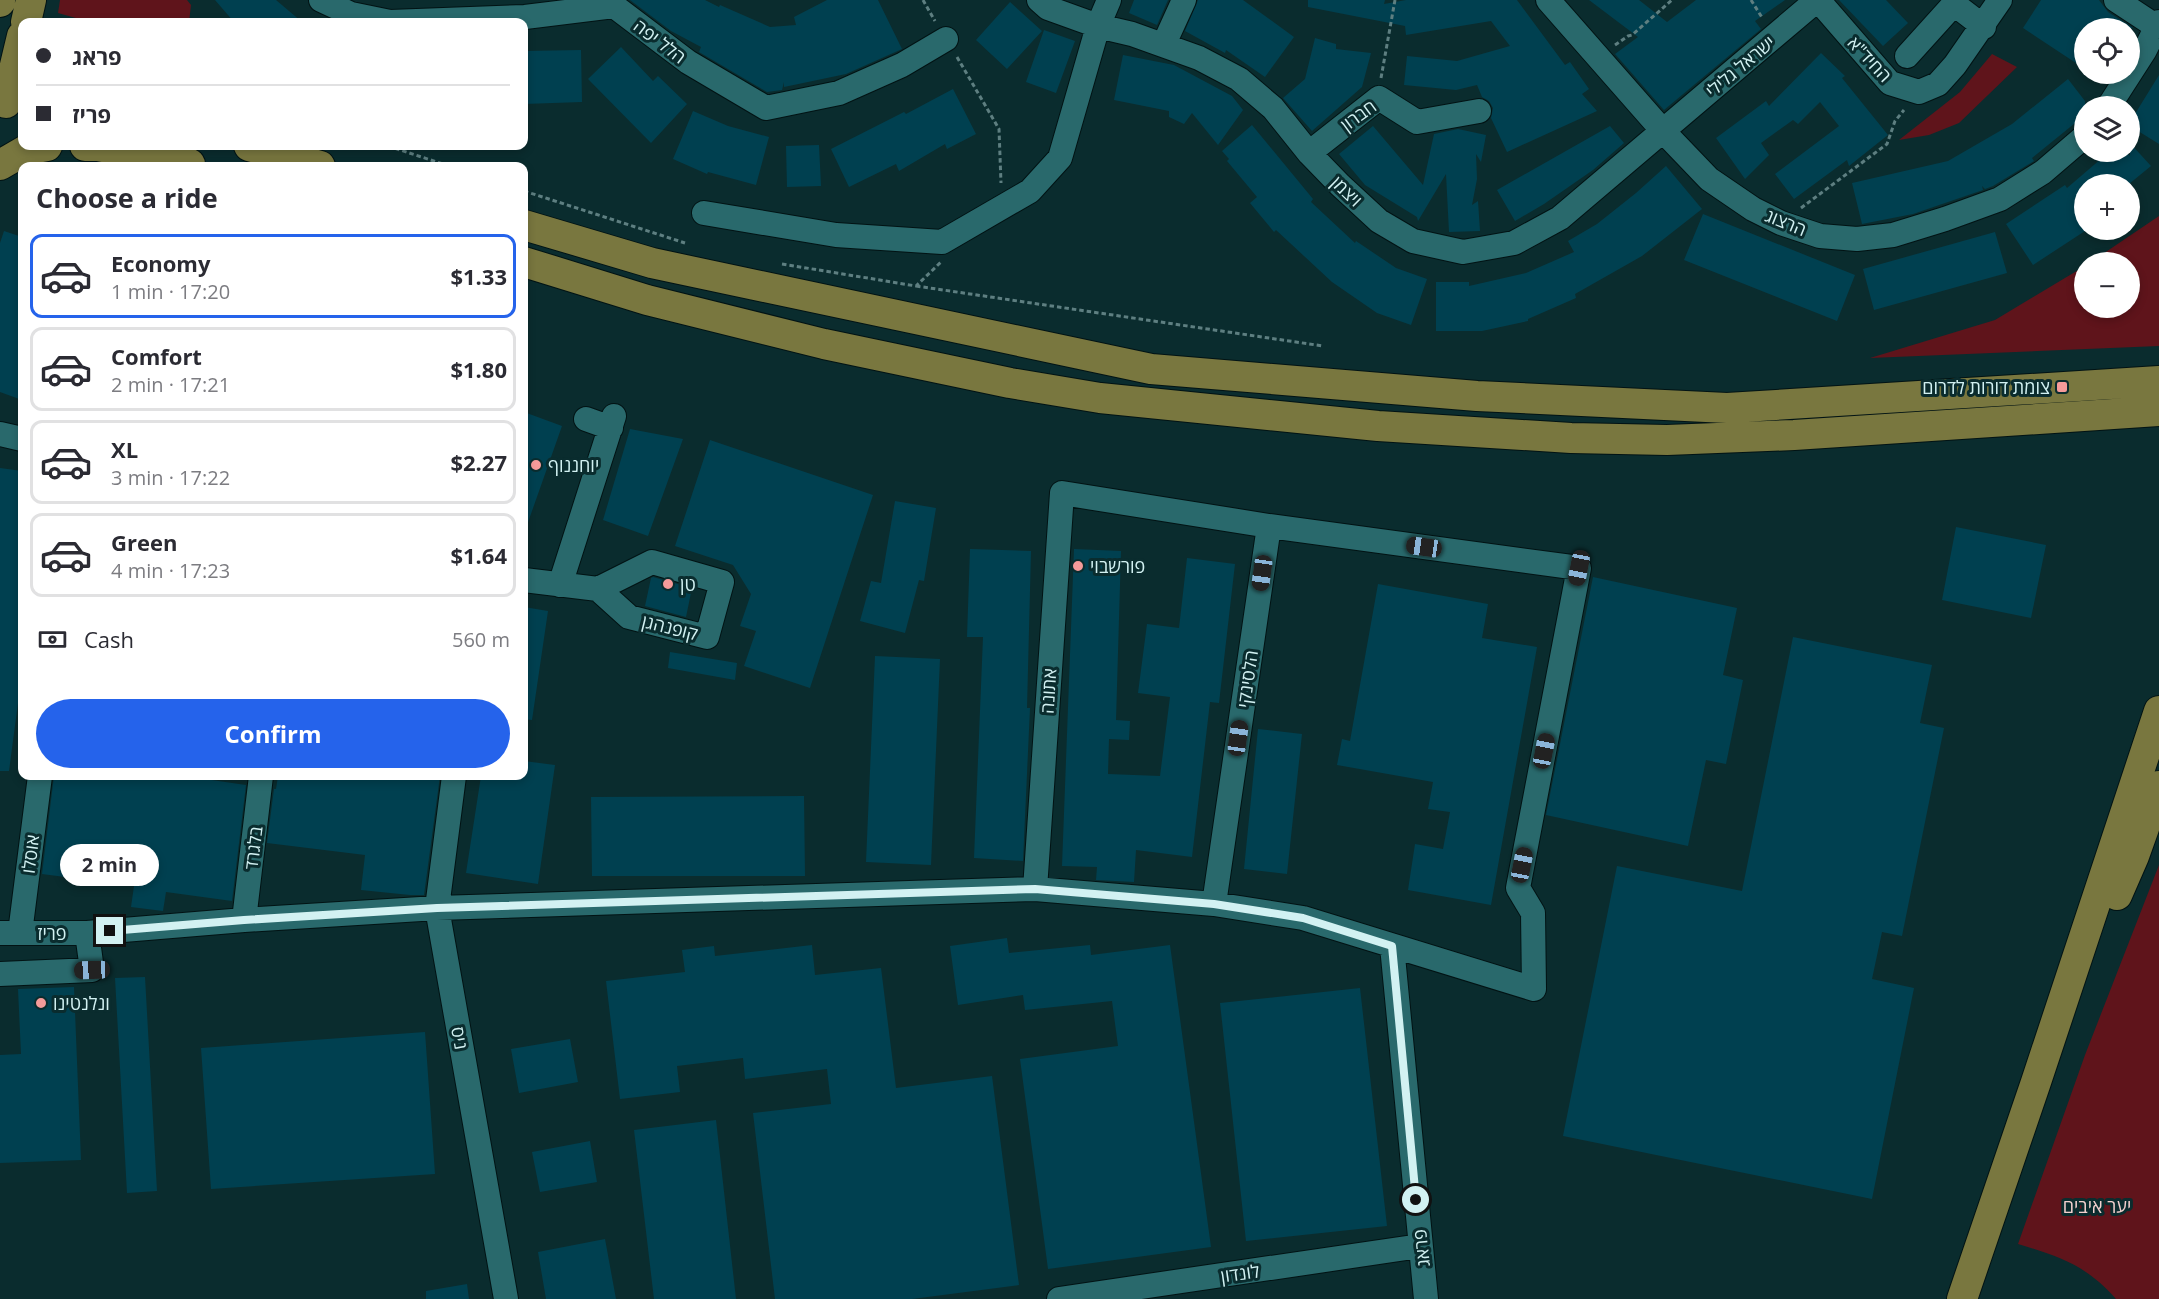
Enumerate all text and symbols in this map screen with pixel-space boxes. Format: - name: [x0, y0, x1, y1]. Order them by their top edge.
- street label: הלל יפה: [629, 13, 691, 69]
- map controls: [2074, 18, 2140, 318]
- button: locate: [2074, 18, 2140, 84]
- street label: ישראל גלילי: [1700, 30, 1780, 102]
- street label: החיד"א: [1843, 31, 1897, 87]
- text: פראג: [72, 41, 122, 71]
- street label: חברון: [1335, 94, 1381, 136]
- button: layers: [2074, 96, 2140, 162]
- text: פריז: [72, 99, 111, 129]
- street label: ויצמן: [1326, 170, 1368, 212]
- button: +: [2074, 174, 2140, 240]
- text: Choose a ride: [36, 179, 218, 216]
- street label: הרצוג: [1762, 203, 1810, 241]
- text: Economy: [111, 248, 210, 278]
- icon: car: [39, 249, 93, 303]
- button: −: [2074, 252, 2140, 318]
- text: $1.33: [450, 261, 507, 291]
- text: 1 min · 17:20: [111, 278, 230, 305]
- text: Comfort: [111, 341, 202, 371]
- icon: car: [39, 342, 93, 396]
- text: $1.80: [450, 354, 507, 384]
- text: 2 min · 17:21: [111, 371, 230, 398]
- place label: צומת דורות לדרום: [1922, 375, 2050, 399]
- marker: צומת דורות לדרום: [2055, 380, 2069, 394]
- text: XL: [111, 434, 138, 464]
- icon: car: [39, 435, 93, 489]
- text: $2.27: [450, 447, 507, 477]
- place label: יוחננוף: [548, 453, 599, 477]
- marker: יוחננוף: [529, 458, 543, 472]
- text: 3 min · 17:22: [111, 464, 230, 491]
- text: Green: [111, 527, 177, 557]
- icon: car: [39, 528, 93, 582]
- car: [1405, 536, 1443, 558]
- text: $1.64: [450, 540, 507, 570]
- car: [1567, 549, 1591, 587]
- place label: פורשבוי: [1090, 554, 1145, 578]
- car: [1251, 554, 1273, 592]
- text: 4 min · 17:23: [111, 557, 230, 584]
- marker: פורשבוי: [1071, 559, 1085, 573]
- place label: טן: [680, 572, 696, 596]
- marker: טן: [661, 577, 675, 591]
- street label: קופנהגן: [640, 608, 701, 646]
- icon: cash: [36, 623, 69, 656]
- text: Cash: [84, 624, 134, 654]
- text: 560 m: [452, 626, 510, 653]
- street label: הלסינקי: [1231, 649, 1263, 709]
- street label: אתונה: [1034, 667, 1062, 715]
- button: Confirm: [36, 699, 510, 768]
- car: [1227, 719, 1249, 757]
- car: [1532, 732, 1556, 770]
- street label: בלגרד: [238, 824, 268, 871]
- street label: אוסלו: [16, 833, 44, 875]
- callout: 2 min: [60, 844, 160, 886]
- car: [1510, 846, 1534, 884]
- text: 2 min: [82, 851, 137, 878]
- route end: [96, 917, 123, 944]
- street label: פריז: [38, 921, 66, 945]
- car: [74, 960, 110, 980]
- place label: ונלנטינו: [53, 991, 110, 1015]
- marker: ונלנטינו: [34, 996, 48, 1010]
- street label: ניס: [446, 1025, 474, 1051]
- route start: [1402, 1186, 1429, 1213]
- park label: יער איבים: [2063, 1194, 2131, 1218]
- street label: פראג: [1407, 1228, 1435, 1268]
- street label: לונדון: [1219, 1258, 1261, 1288]

